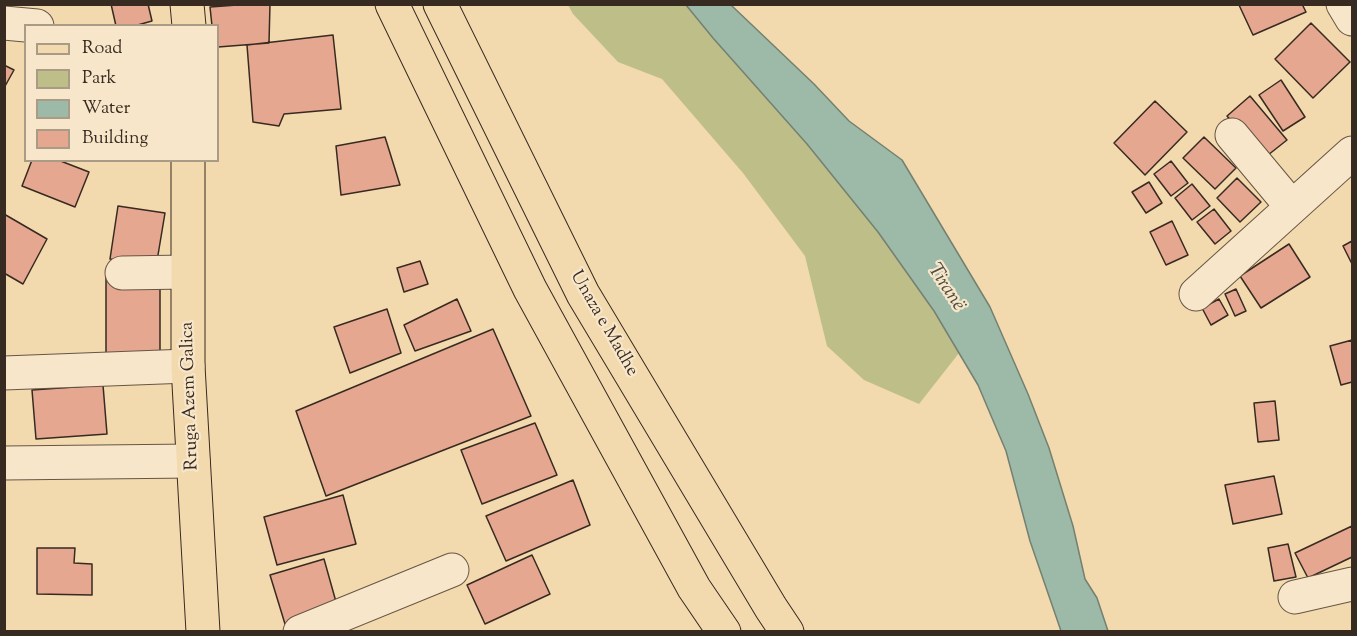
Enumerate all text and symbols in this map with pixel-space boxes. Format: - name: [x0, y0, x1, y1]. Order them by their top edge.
- legend: [24, 24, 219, 162]
- text: Road: [82, 36, 122, 62]
- text: Park: [82, 66, 116, 92]
- text: Water: [82, 96, 130, 122]
- text: Building: [82, 126, 148, 152]
- water label: Tiranë: [921, 260, 969, 316]
- street label: Unaza e Madhe: [564, 267, 642, 381]
- street label: Rruga Azem Galica: [178, 321, 204, 471]

